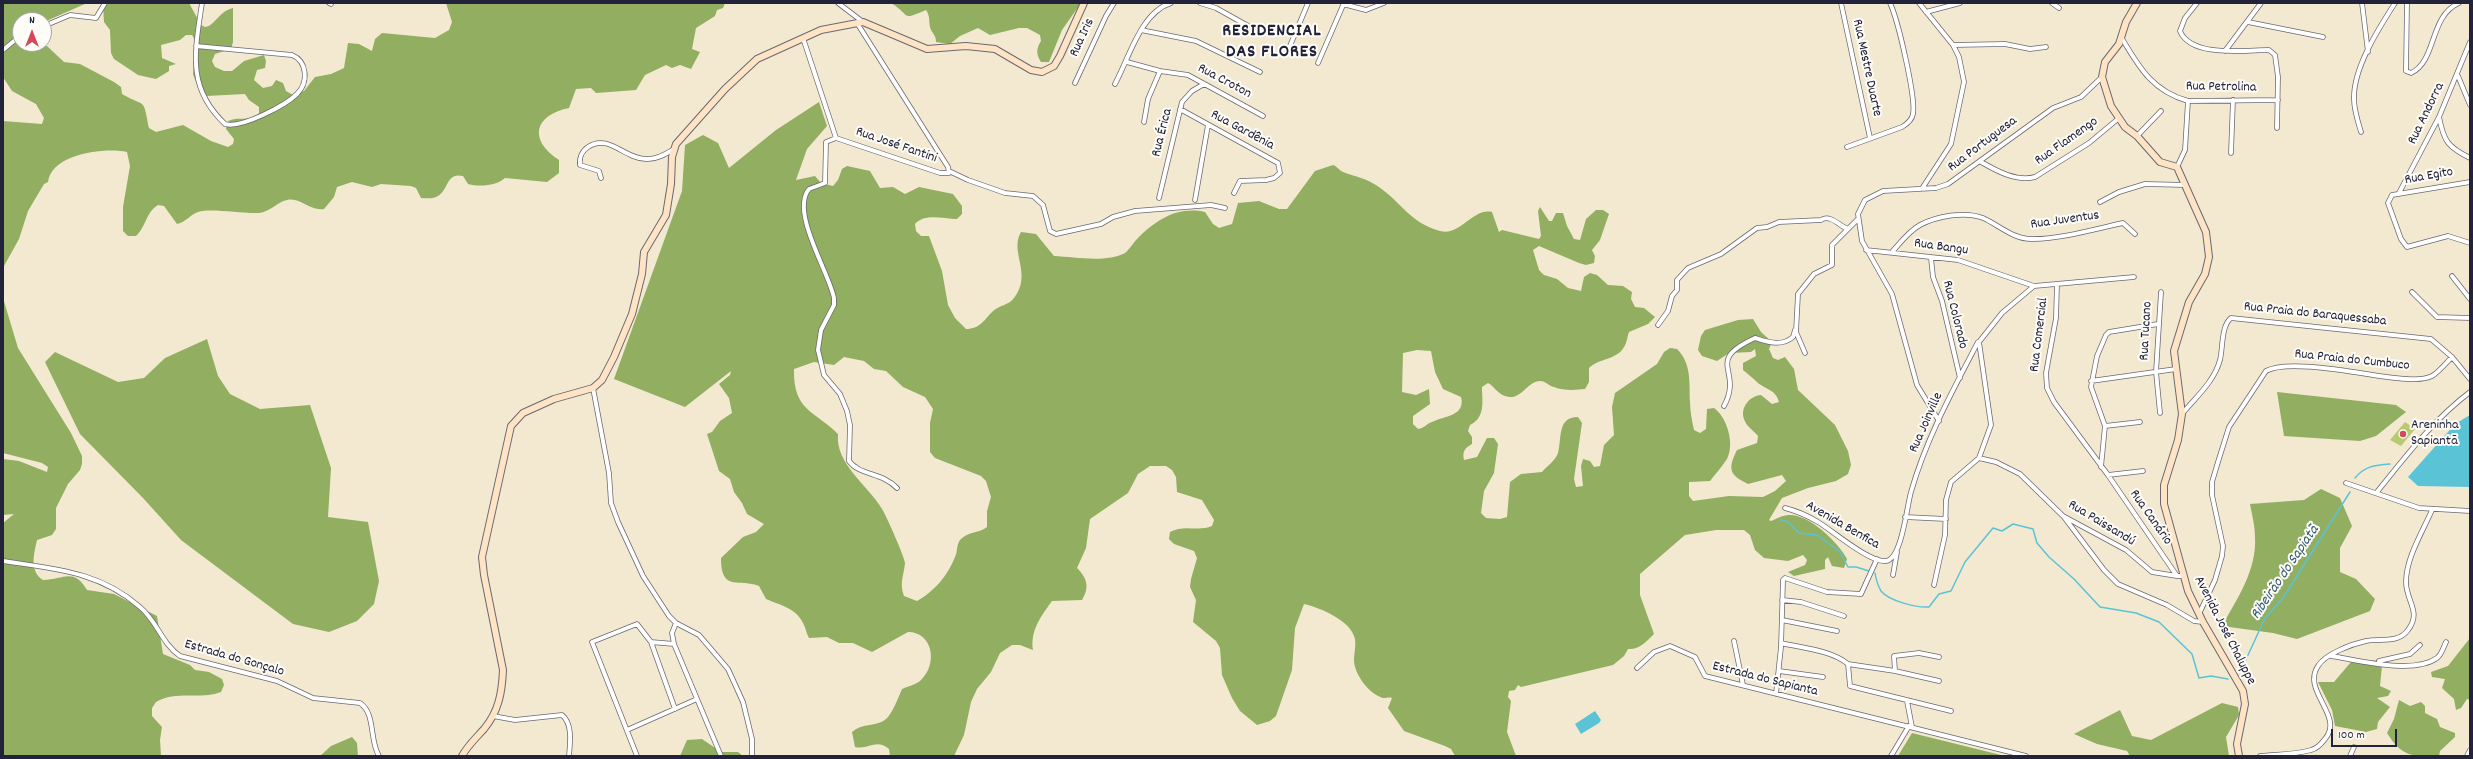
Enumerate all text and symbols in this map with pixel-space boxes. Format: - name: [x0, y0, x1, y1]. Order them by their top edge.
- north arrow: [12, 12, 52, 52]
- text: N: [29, 13, 35, 29]
- street label: Rua Iris: [1067, 16, 1099, 60]
- street label: Rua Mestre Duarte: [1847, 18, 1885, 118]
- district label: RESIDENCIAL DAS FLORES: [1222, 22, 1322, 64]
- street label: Rua Croton: [1194, 61, 1254, 103]
- street label: Rua Petrolina: [2186, 79, 2256, 97]
- street label: Rua Andorra: [2405, 80, 2449, 148]
- street label: Rua Érica: [1149, 107, 1177, 159]
- street label: Rua Gardênia: [1207, 107, 1277, 155]
- street label: Rua Portuguesa: [1945, 113, 2021, 177]
- street label: Rua Flamengo: [2032, 114, 2102, 170]
- street label: Rua José Fantini: [853, 124, 939, 168]
- street label: Rua Egito: [2403, 164, 2455, 190]
- street label: Rua Juventus: [2030, 208, 2100, 234]
- street label: Rua Bangu: [1913, 236, 1969, 260]
- street label: Rua Colorado: [1937, 279, 1971, 351]
- street label: Rua Comercial: [2027, 297, 2053, 373]
- street label: Rua Praia do Baraquessaba: [2243, 299, 2387, 331]
- street label: Rua Tucano: [2137, 301, 2157, 361]
- street label: Rua Praia do Cumbuco: [2294, 347, 2410, 375]
- street label: Rua Joinville: [1906, 390, 1948, 456]
- place label: Areninha Sapiantã: [2411, 418, 2458, 450]
- marker: Areninha Sapiantã: [2398, 429, 2408, 439]
- street label: Rua Canário: [2125, 487, 2175, 549]
- street label: Rua Paissandú: [2064, 497, 2138, 551]
- street label: Avenida Benfica: [1802, 498, 1882, 554]
- water label: Ribeirão do Sapiatã: [2248, 523, 2324, 623]
- street label: Avenida José Chaluppe: [2189, 574, 2259, 688]
- street label: Estrada do Gonçalo: [182, 637, 286, 681]
- street label: Estrada do Sapianta: [1711, 659, 1819, 701]
- scale bar: [2333, 721, 2399, 747]
- text: 100 m: [2338, 727, 2365, 744]

